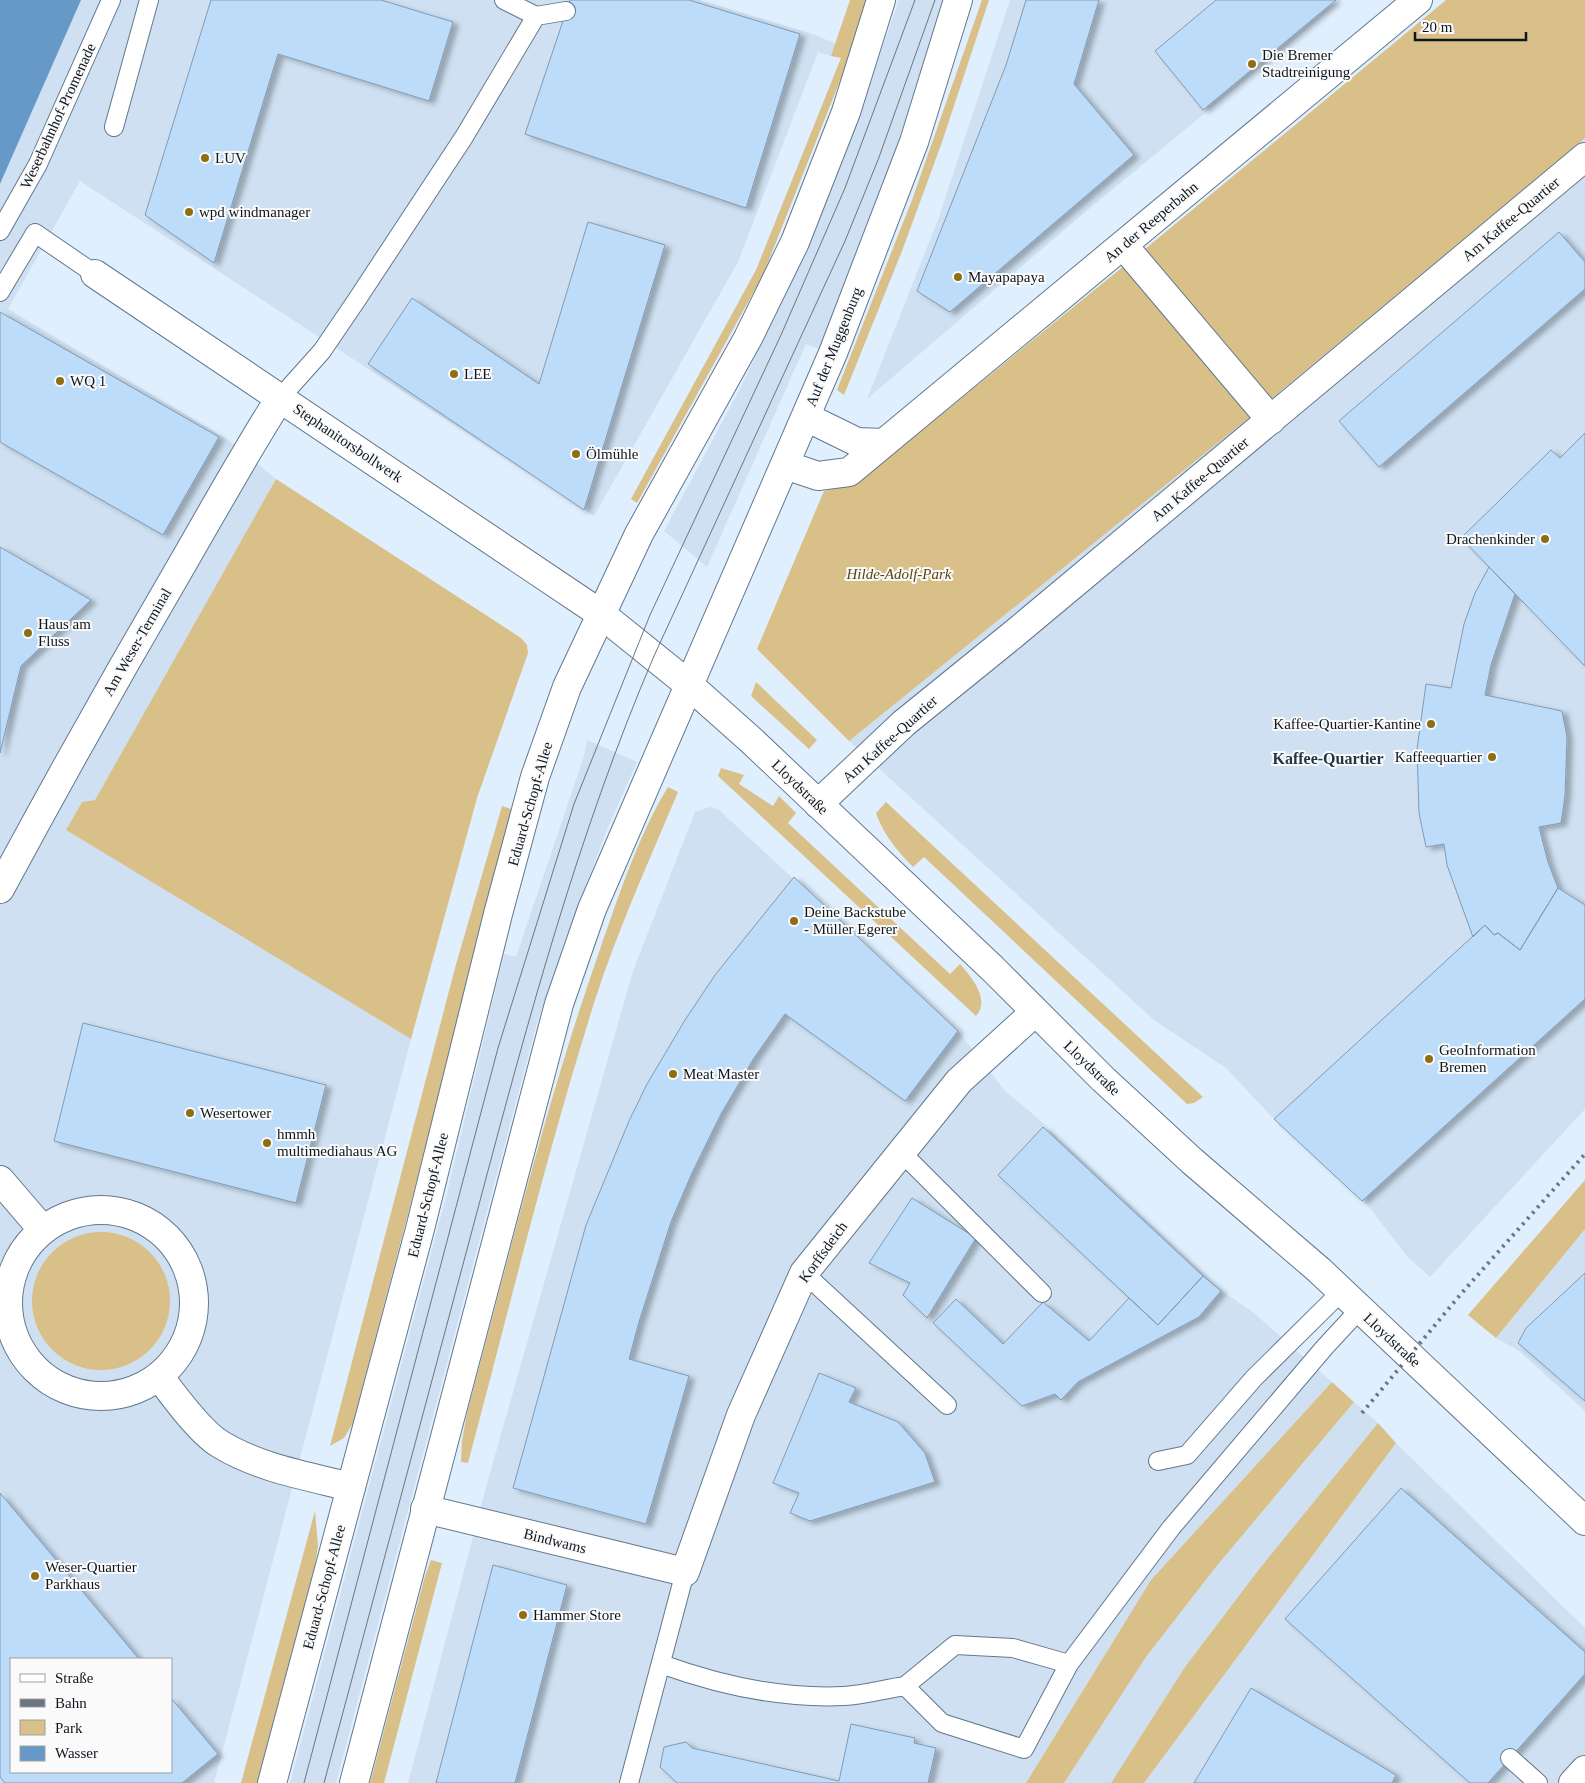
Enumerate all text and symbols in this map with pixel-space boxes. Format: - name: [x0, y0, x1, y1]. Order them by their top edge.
- scale bar: [1415, 10, 1526, 42]
- text: 20 m: [1422, 19, 1453, 35]
- street label: Weserbahnhof-Promenade: [17, 40, 99, 191]
- place label: Die Bremer Stadtreinigung: [1262, 47, 1351, 80]
- marker: Die Bremer Stadtreinigung: [1246, 58, 1258, 70]
- place label: LUV: [215, 150, 246, 166]
- marker: LUV: [199, 152, 211, 164]
- street label: Am Kaffee-Quartier: [1459, 174, 1563, 264]
- street label: An der Reeperbahn: [1101, 178, 1201, 266]
- place label: wpd windmanager: [199, 204, 310, 220]
- marker: wpd windmanager: [183, 206, 195, 218]
- place label: Mayapapaya: [968, 269, 1045, 285]
- marker: Mayapapaya: [952, 271, 964, 283]
- street label: Auf der Muggenburg: [803, 285, 865, 409]
- place label: LEE: [464, 366, 492, 382]
- marker: LEE: [448, 368, 460, 380]
- place label: WQ 1: [70, 373, 106, 389]
- marker: WQ 1: [54, 375, 66, 387]
- street label: Stephanitorsbollwerk: [290, 400, 406, 486]
- street label: Am Kaffee-Quartier: [1148, 434, 1252, 524]
- place label: Ölmühle: [586, 446, 639, 462]
- marker: Ölmühle: [570, 448, 582, 460]
- place label: Drachenkinder: [1446, 531, 1535, 547]
- marker: Drachenkinder: [1539, 533, 1551, 545]
- park label: Hilde-Adolf-Park: [846, 566, 952, 582]
- street label: Am Weser-Terminal: [100, 585, 174, 699]
- place label: Haus am Fluss: [38, 616, 91, 649]
- marker: Haus am Fluss: [22, 627, 34, 639]
- street label: Am Kaffee-Quartier: [839, 692, 941, 786]
- place label: Kaffee-Quartier-Kantine: [1273, 716, 1421, 732]
- marker: Kaffee-Quartier-Kantine: [1425, 718, 1437, 730]
- street label: Eduard-Schopf-Allee: [505, 740, 555, 868]
- place label: Kaffeequartier: [1395, 749, 1482, 765]
- district label: Kaffee-Quartier: [1272, 750, 1384, 767]
- marker: Kaffeequartier: [1486, 751, 1498, 763]
- street label: Lloydstraße: [769, 756, 832, 818]
- place label: Deine Backstube - Müller Egerer: [804, 904, 906, 937]
- marker: Deine Backstube - Müller Egerer: [788, 915, 800, 927]
- street label: Lloydstraße: [1061, 1037, 1124, 1099]
- place label: GeoInformation Bremen: [1439, 1042, 1536, 1075]
- marker: GeoInformation Bremen: [1423, 1053, 1435, 1065]
- place label: Meat Master: [683, 1066, 759, 1082]
- marker: Meat Master: [667, 1068, 679, 1080]
- place label: Wesertower: [200, 1105, 271, 1121]
- marker: Wesertower: [184, 1107, 196, 1119]
- place label: hmmh multimediahaus AG: [277, 1126, 398, 1159]
- street label: Eduard-Schopf-Allee: [405, 1131, 451, 1259]
- marker: hmmh multimediahaus AG: [261, 1137, 273, 1149]
- street label: Korffsdeich: [796, 1218, 851, 1286]
- street label: Lloydstraße: [1360, 1310, 1424, 1371]
- street label: Eduard-Schopf-Allee: [300, 1523, 348, 1651]
- street label: Bindwams: [522, 1525, 588, 1557]
- place label: Weser-Quartier Parkhaus: [45, 1559, 137, 1592]
- marker: Weser-Quartier Parkhaus: [29, 1570, 41, 1582]
- place label: Hammer Store: [533, 1607, 621, 1623]
- marker: Hammer Store: [517, 1609, 529, 1621]
- legend: [10, 1658, 172, 1773]
- text: Straße: [55, 1670, 94, 1686]
- text: Bahn: [55, 1695, 87, 1711]
- text: Park: [55, 1720, 83, 1736]
- text: Wasser: [55, 1745, 98, 1761]

